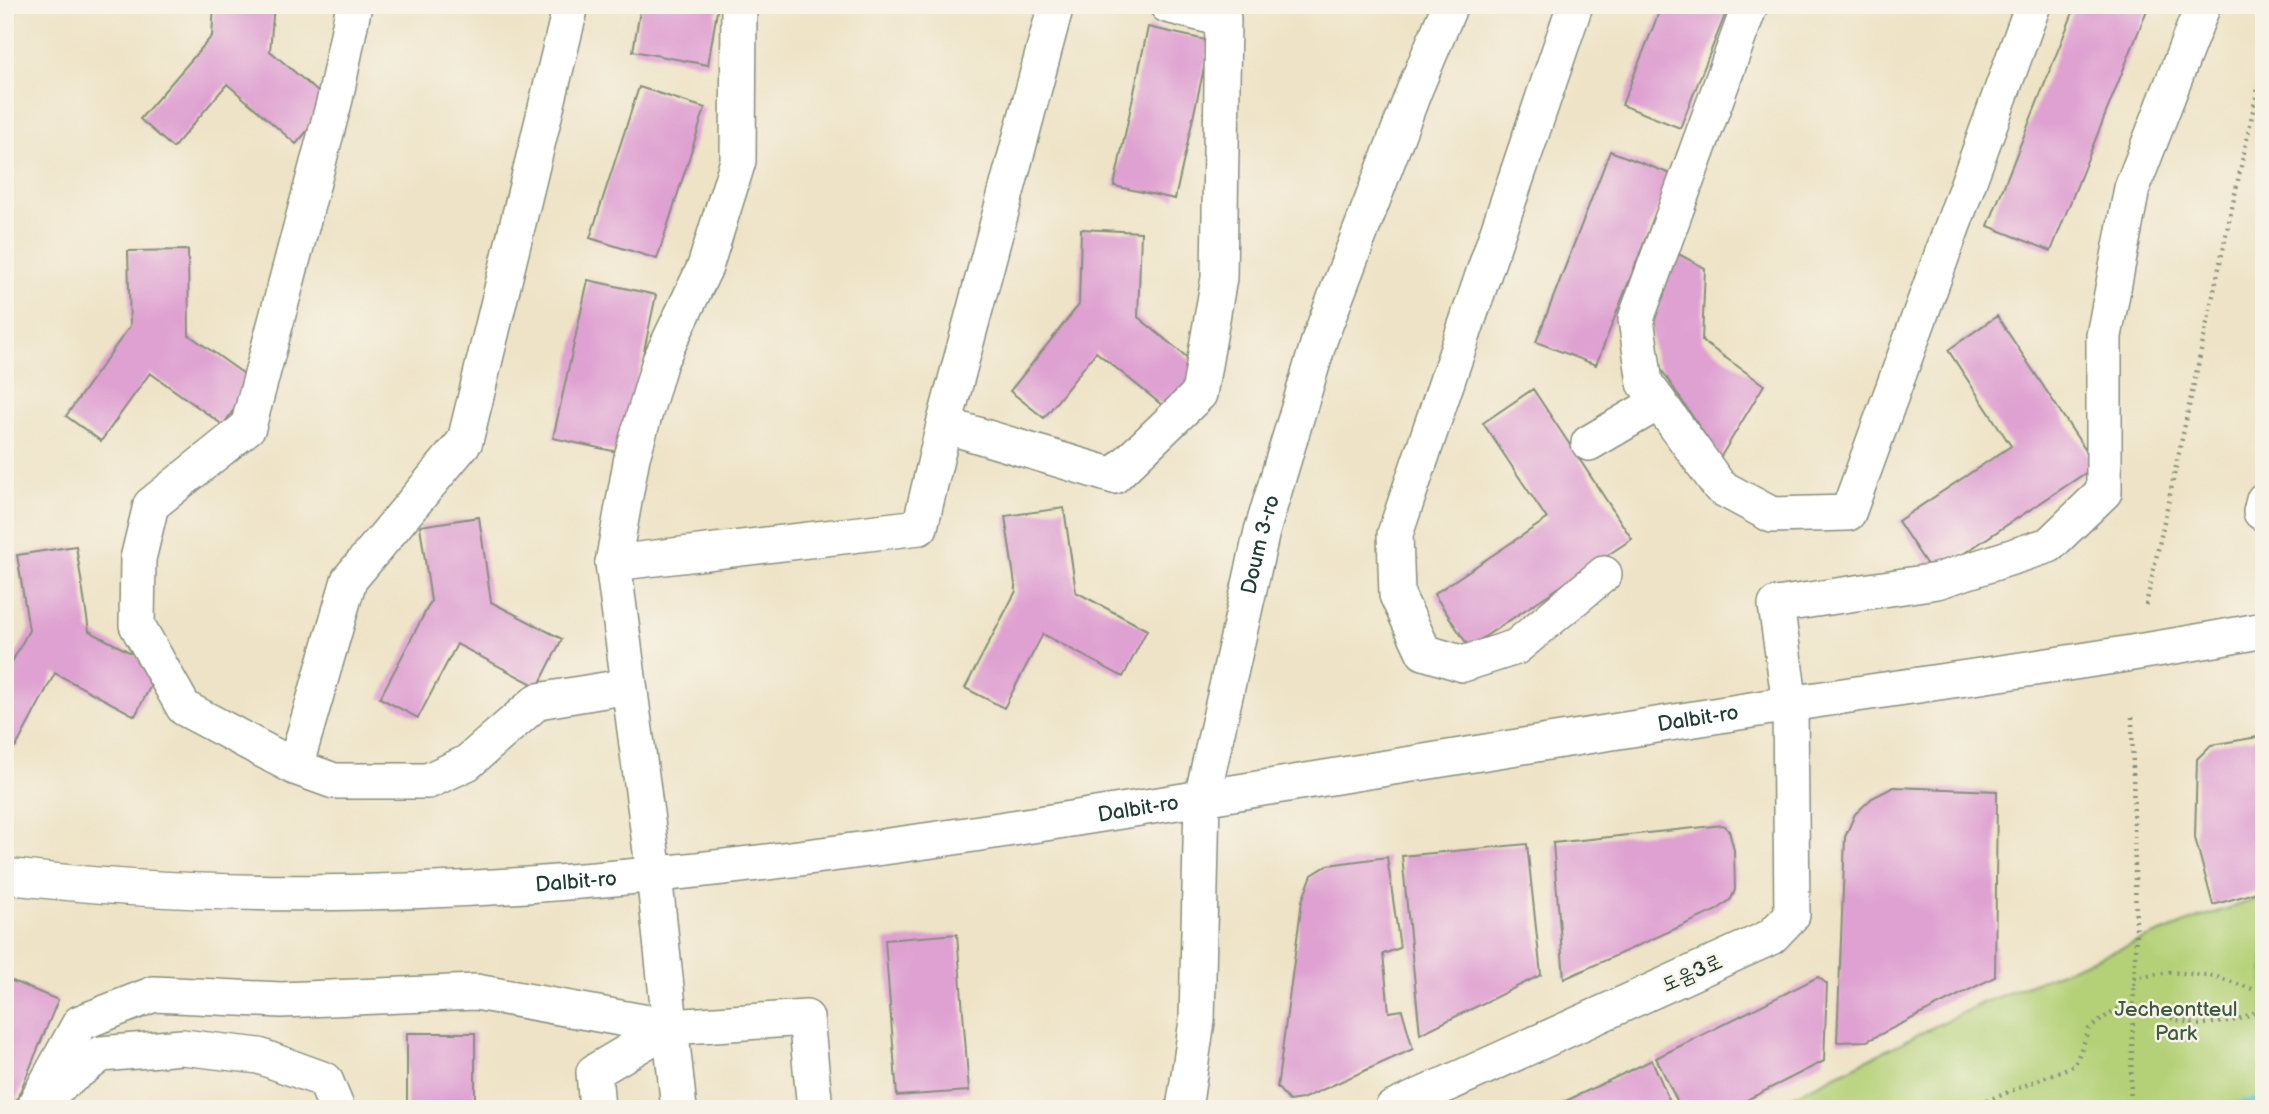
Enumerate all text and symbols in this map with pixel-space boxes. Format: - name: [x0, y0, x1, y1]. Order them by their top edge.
- street label: Doum 3-ro: [1236, 492, 1285, 596]
- street label: Dalbit-ro: [1656, 699, 1740, 737]
- street label: Dalbit-ro: [1096, 789, 1181, 827]
- street label: Dalbit-ro: [534, 865, 618, 897]
- street label: 도움3로: [1658, 949, 1726, 997]
- park label: Jecheontteul Park: [2114, 997, 2238, 1046]

